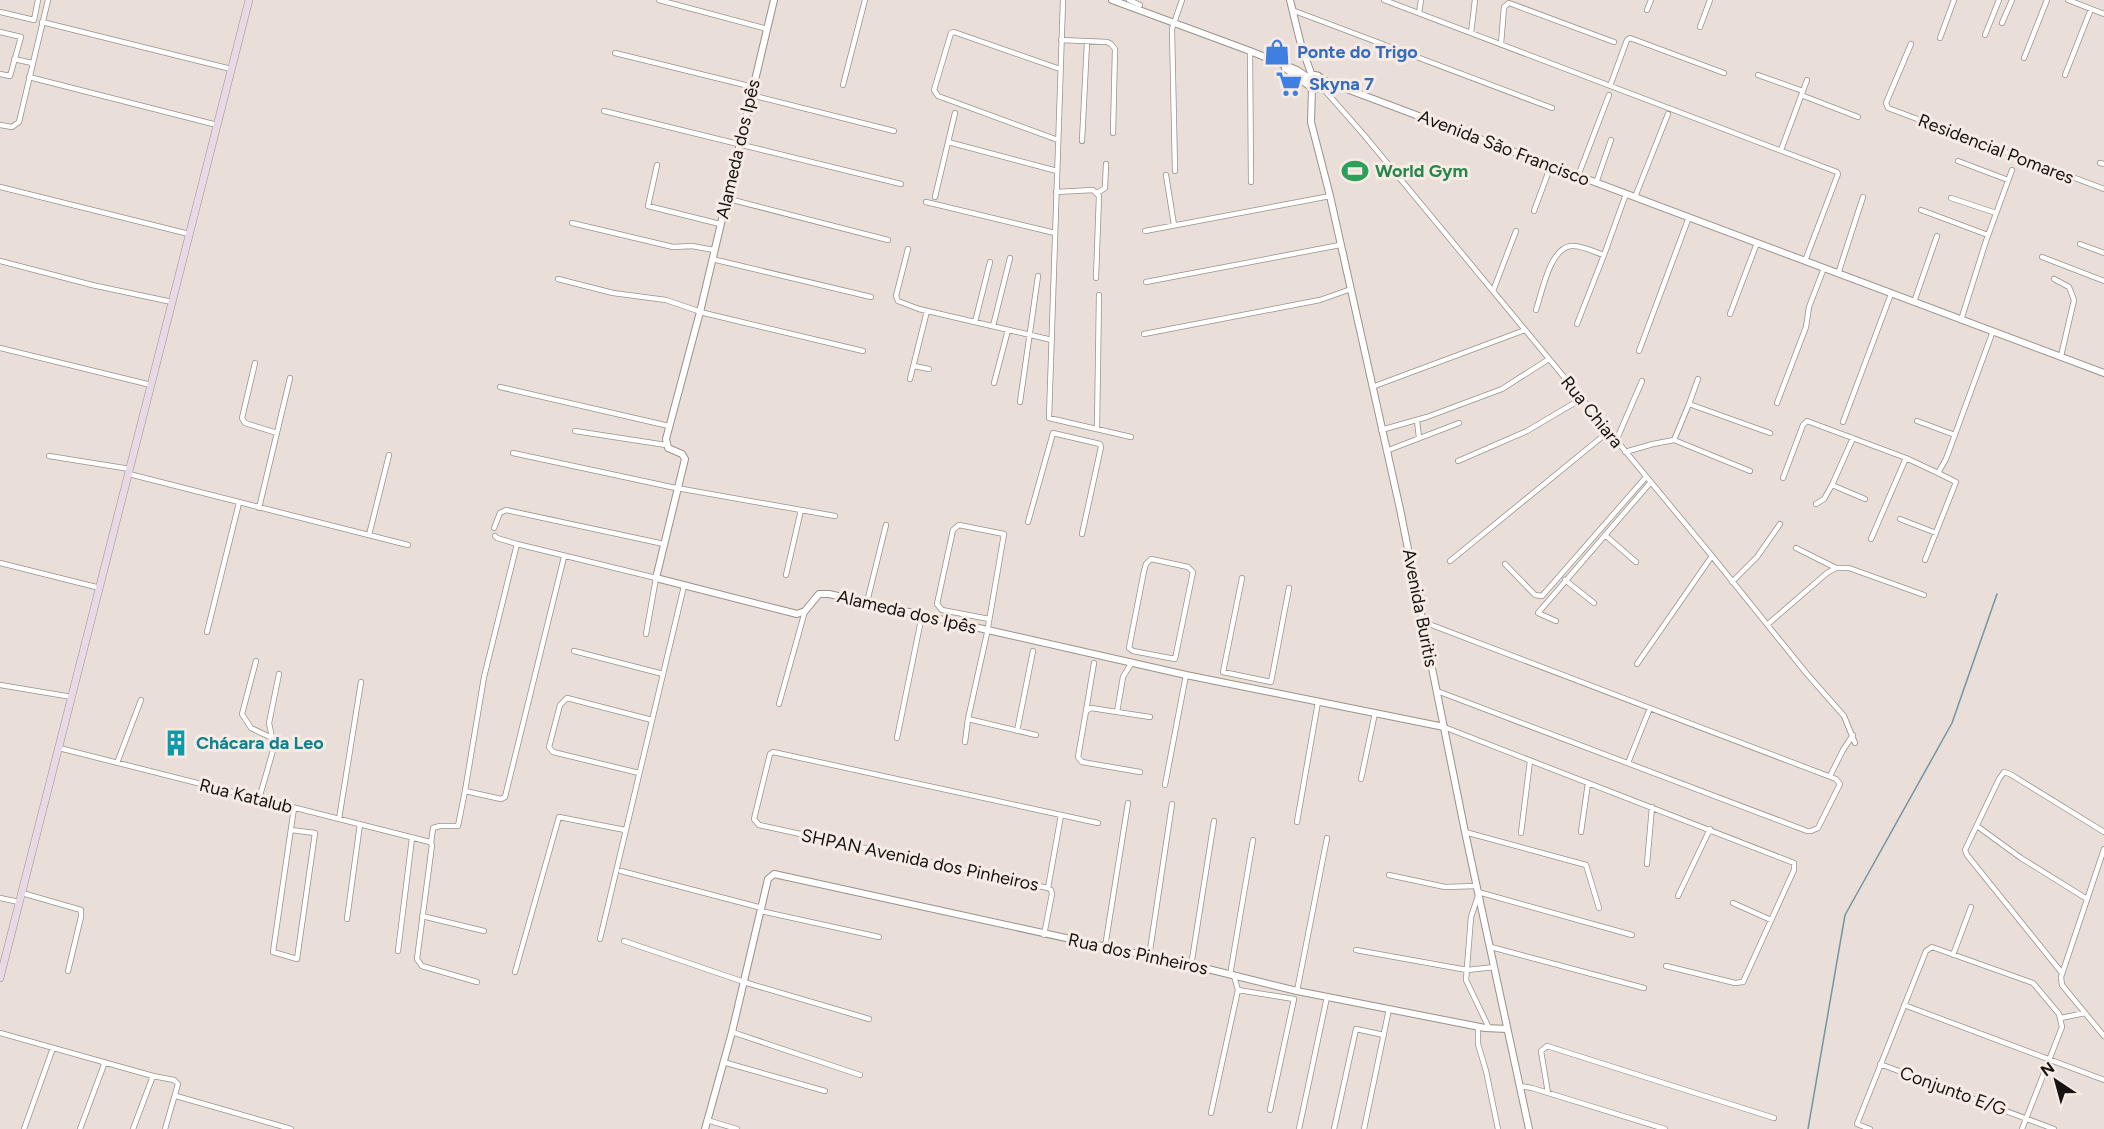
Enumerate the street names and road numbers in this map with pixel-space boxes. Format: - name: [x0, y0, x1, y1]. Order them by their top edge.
- street label: Alameda dos Ipês: [711, 77, 765, 221]
- street label: Avenida São Francisco: [1415, 105, 1593, 191]
- street label: Residencial Pomares: [1915, 109, 2077, 189]
- street label: Rua Chiara: [1556, 371, 1628, 453]
- street label: Avenida Buritis: [1398, 547, 1442, 669]
- street label: Alameda dos Ipês: [835, 585, 979, 639]
- street label: Rua Katalub: [197, 774, 295, 818]
- street label: SHPAN Avenida dos Pinheiros: [799, 824, 1041, 896]
- street label: Rua dos Pinheiros: [1066, 928, 1210, 980]
- street label: Conjunto E/G: [1897, 1062, 2009, 1120]

